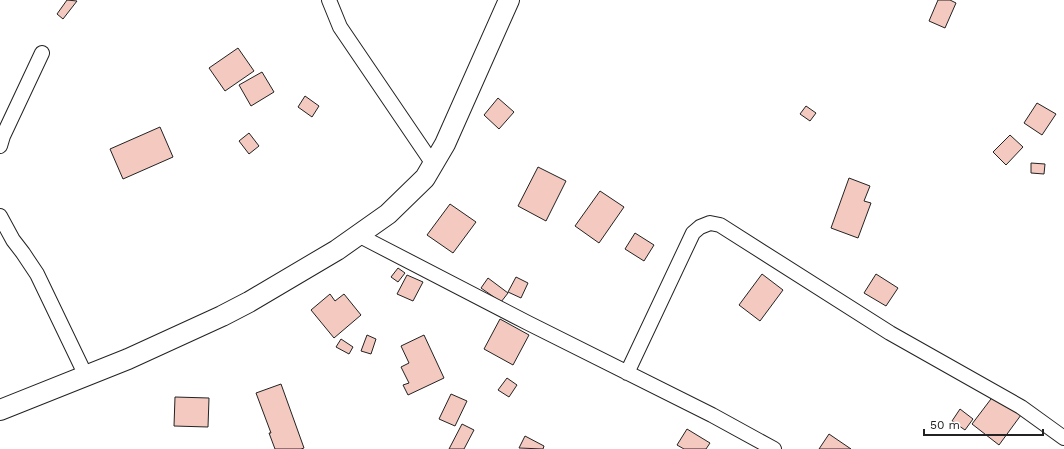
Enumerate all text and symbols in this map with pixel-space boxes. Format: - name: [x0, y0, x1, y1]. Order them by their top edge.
- scale bar: [924, 411, 1043, 437]
- text: 50 m: [930, 418, 960, 432]

